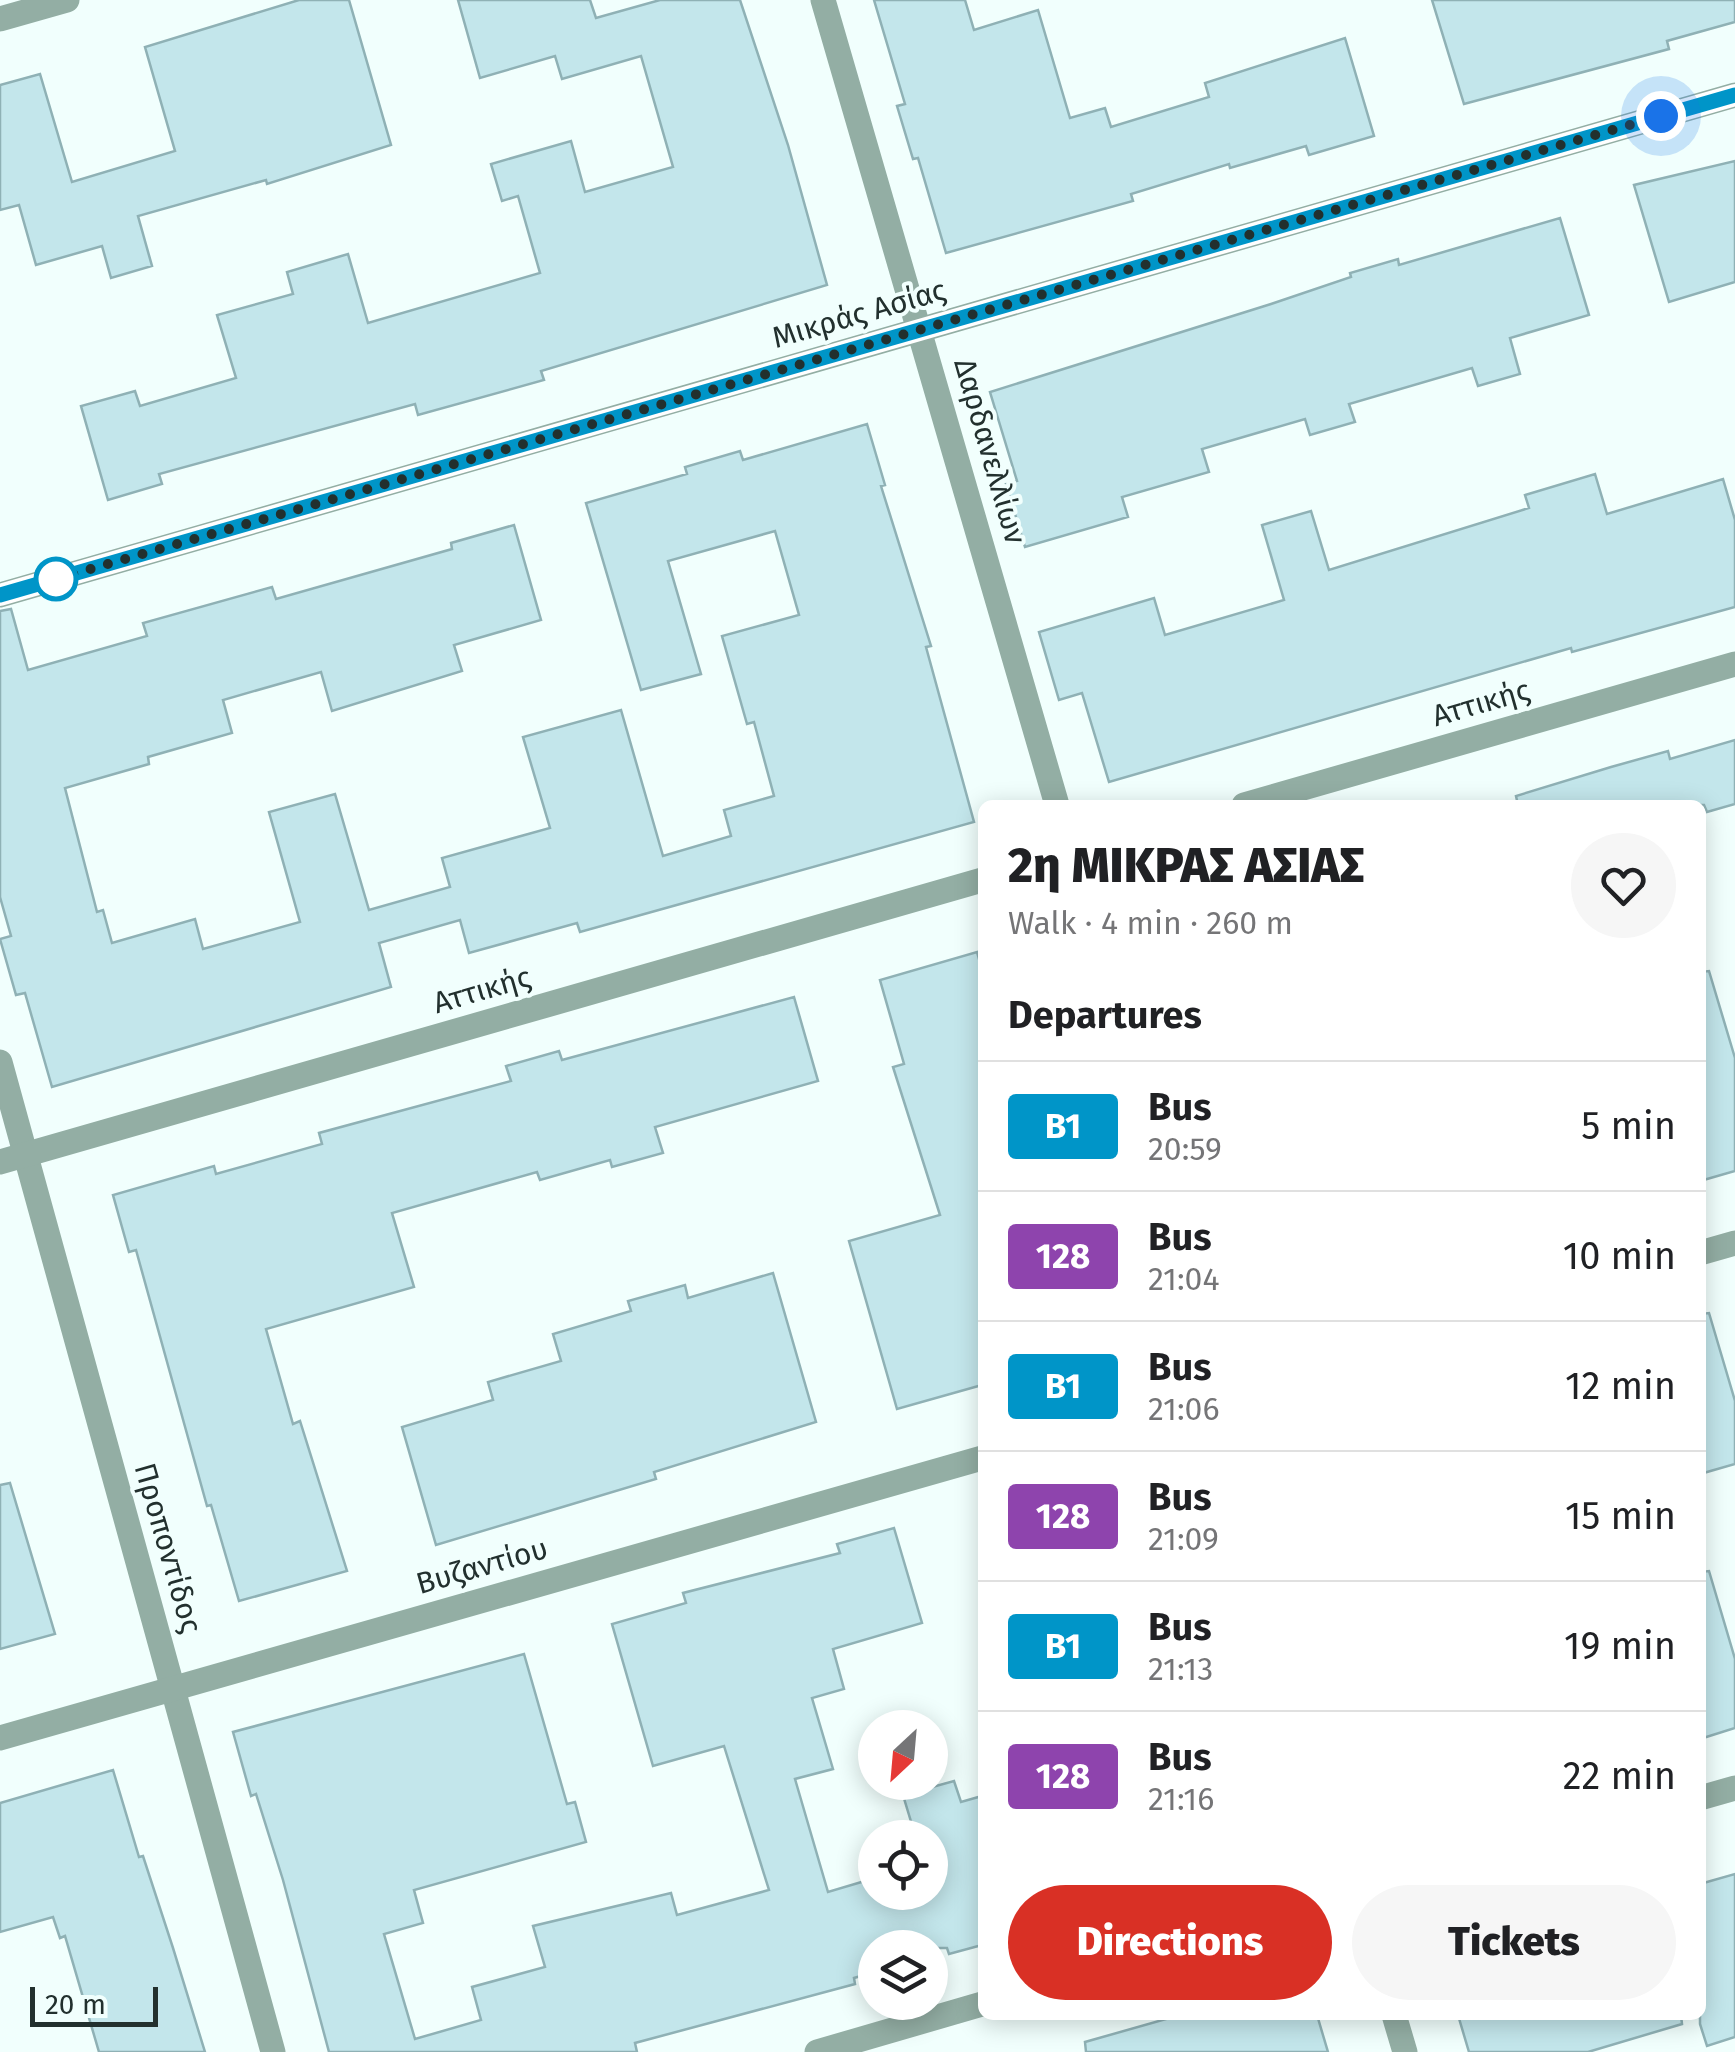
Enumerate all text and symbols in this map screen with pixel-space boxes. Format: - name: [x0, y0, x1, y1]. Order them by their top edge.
- your location: [1636, 91, 1686, 141]
- street label: Μικράς Ασίας: [768, 272, 950, 356]
- street label: Δαρδανελλίων: [946, 354, 1034, 549]
- unlabelled marker: [35, 558, 77, 600]
- street label: Αττικής: [1428, 672, 1534, 734]
- button: heart: [1571, 833, 1676, 938]
- text: 2η ΜΙΚΡΑΣ ΑΣΙΑΣ: [1008, 837, 1364, 895]
- text: Walk · 4 min · 260 m: [1008, 904, 1293, 942]
- street label: Αττικής: [429, 959, 535, 1021]
- text: Departures: [1008, 992, 1202, 1038]
- text: Bus: [1148, 1084, 1212, 1130]
- text: 5 min: [1581, 1103, 1676, 1149]
- text: Β1: [1045, 1105, 1081, 1147]
- text: 20:59: [1148, 1130, 1222, 1168]
- text: Bus: [1148, 1214, 1212, 1260]
- text: 10 min: [1563, 1233, 1676, 1279]
- text: 128: [1036, 1235, 1090, 1277]
- text: 21:04: [1148, 1260, 1219, 1298]
- text: Bus: [1148, 1344, 1212, 1390]
- text: 12 min: [1565, 1363, 1676, 1409]
- text: Β1: [1045, 1365, 1081, 1407]
- text: 21:06: [1148, 1390, 1220, 1428]
- street label: Προποντίδος: [127, 1459, 209, 1637]
- text: Bus: [1148, 1474, 1212, 1520]
- text: 15 min: [1565, 1493, 1676, 1539]
- text: 128: [1036, 1495, 1090, 1537]
- text: 21:09: [1148, 1520, 1219, 1558]
- street label: Βυζαντίου: [412, 1530, 552, 1602]
- text: Bus: [1148, 1604, 1212, 1650]
- text: 19 min: [1564, 1623, 1676, 1669]
- text: Β1: [1045, 1625, 1081, 1667]
- text: 21:13: [1148, 1650, 1213, 1688]
- north arrow: [858, 1710, 948, 1800]
- map controls: [858, 1710, 948, 2020]
- text: Bus: [1148, 1734, 1212, 1780]
- text: 22 min: [1563, 1753, 1676, 1799]
- text: 128: [1036, 1755, 1090, 1797]
- text: 21:16: [1148, 1780, 1214, 1818]
- button: locate: [858, 1820, 948, 1910]
- button: Directions: [1008, 1885, 1332, 2000]
- button: Tickets: [1352, 1885, 1676, 2000]
- button: layers: [858, 1930, 948, 2020]
- scale bar: [30, 1982, 158, 2026]
- text: 20 m: [45, 1988, 106, 2021]

